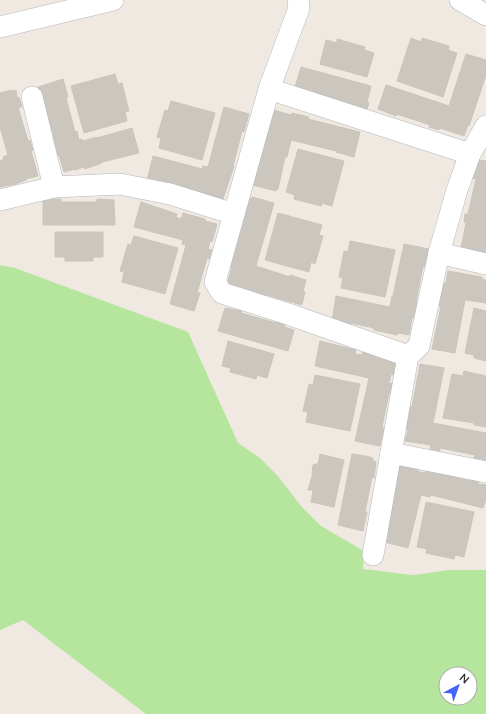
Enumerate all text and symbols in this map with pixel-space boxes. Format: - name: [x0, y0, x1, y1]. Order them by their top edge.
- north arrow: [438, 666, 478, 706]
- text: N: [457, 670, 472, 686]

